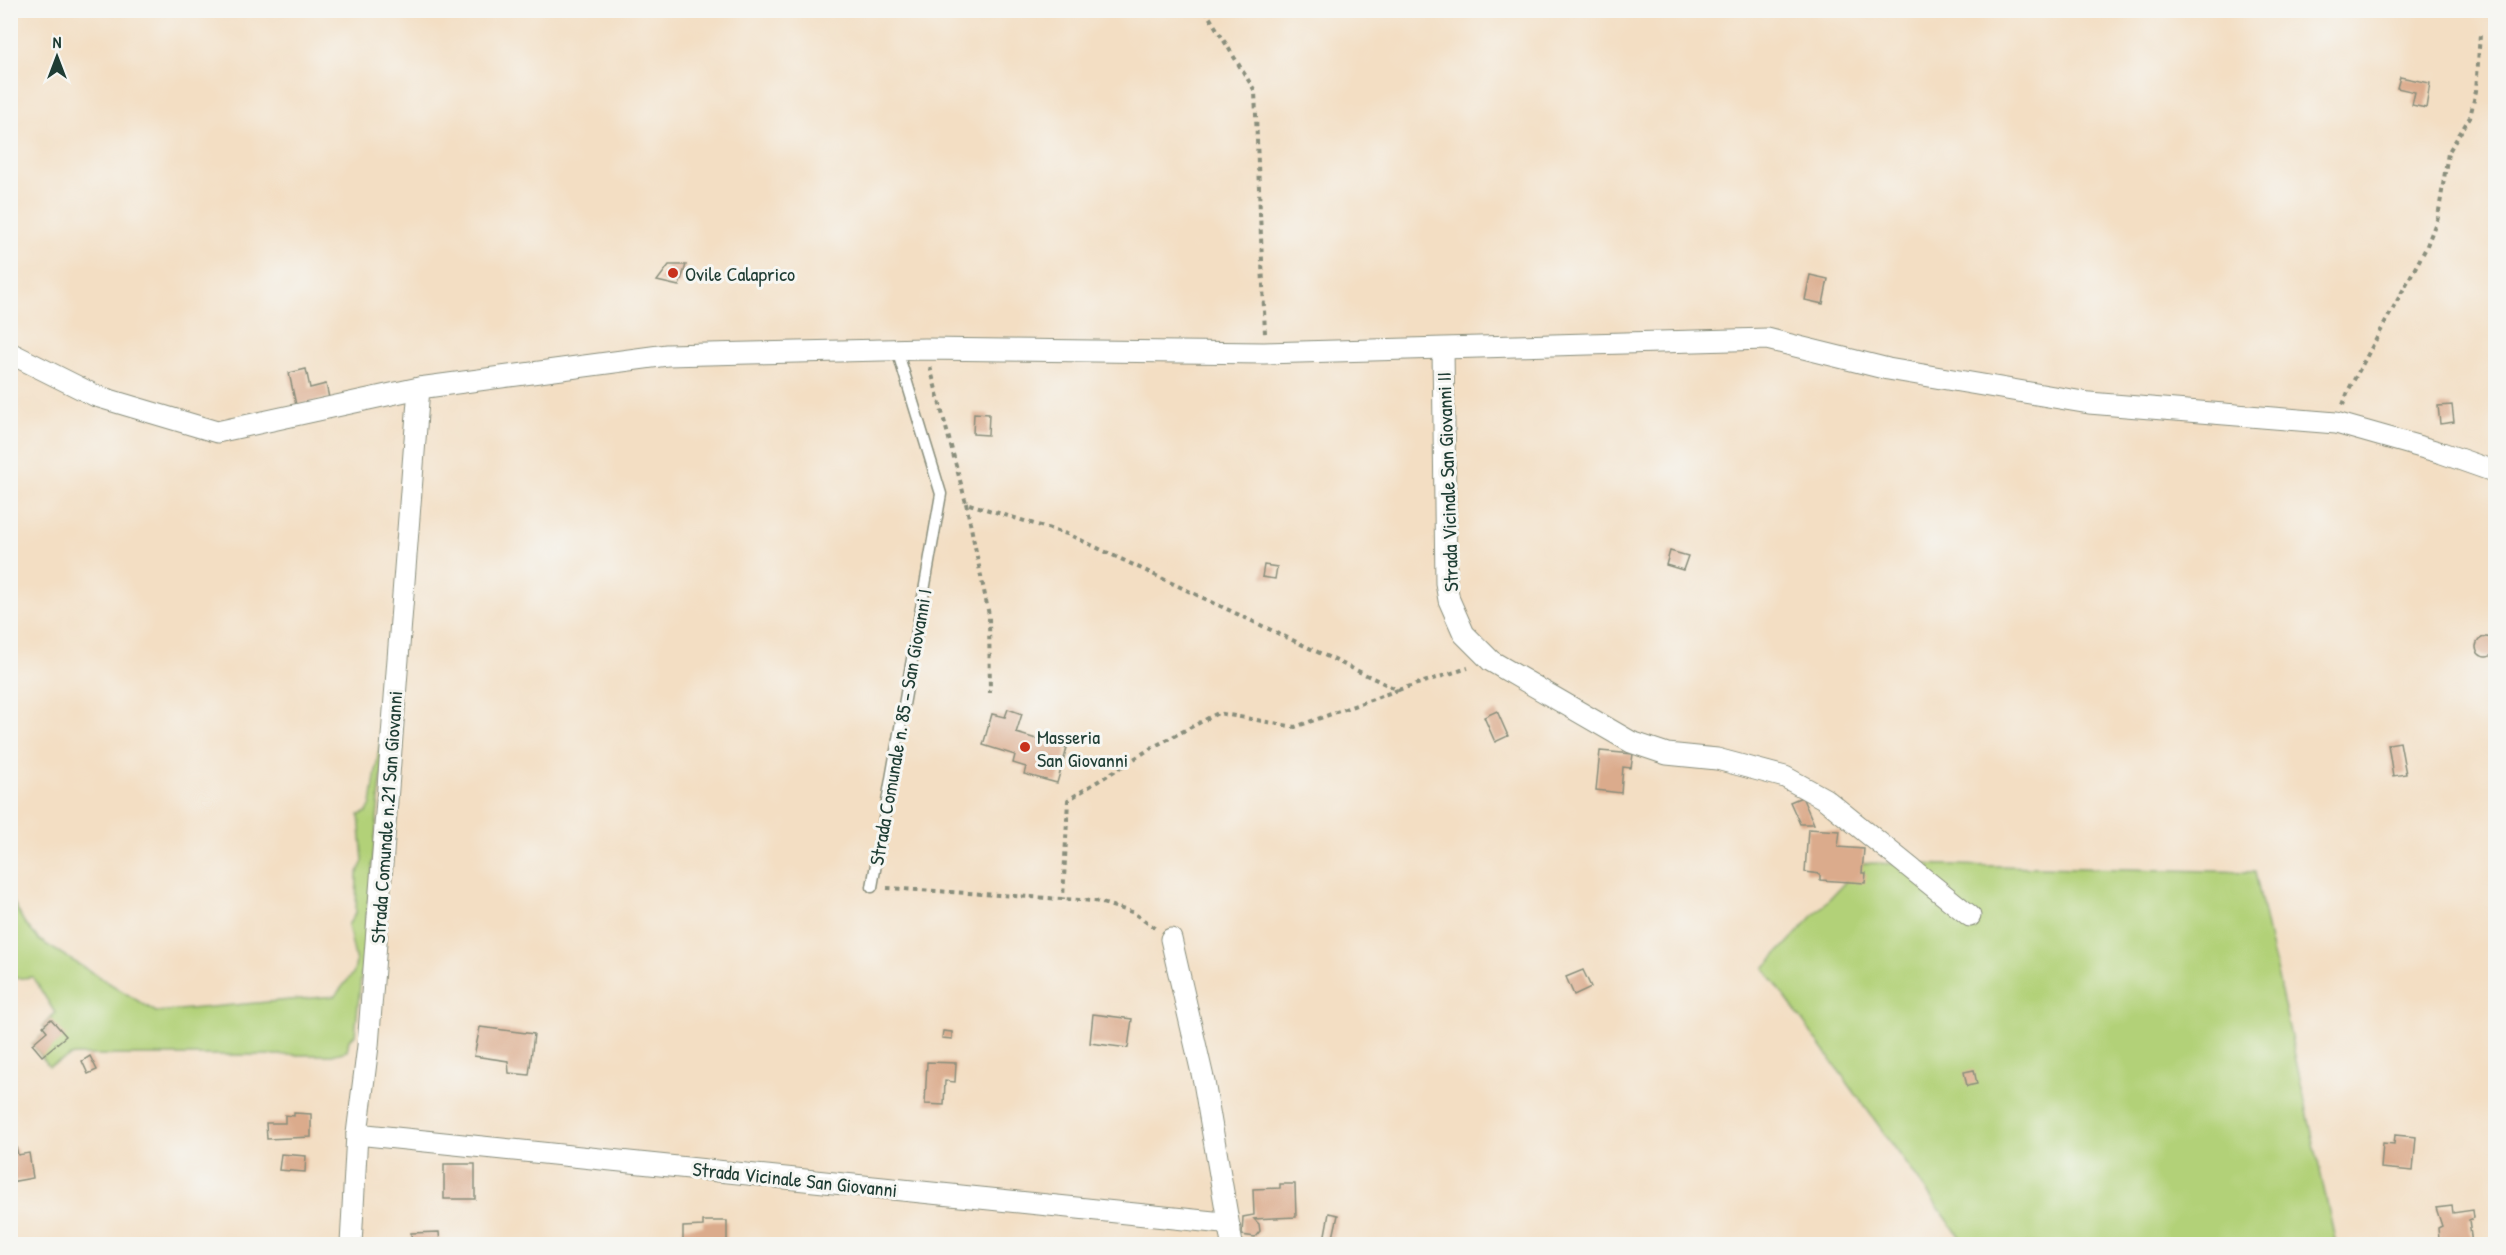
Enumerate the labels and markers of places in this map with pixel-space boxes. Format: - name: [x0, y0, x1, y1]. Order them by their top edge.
- place label: Ovile Calaprico: [685, 260, 795, 287]
- marker: Ovile Calaprico: [666, 266, 680, 280]
- place label: Masseria San Giovanni: [1037, 723, 1128, 773]
- marker: Masseria San Giovanni: [1018, 740, 1032, 754]

